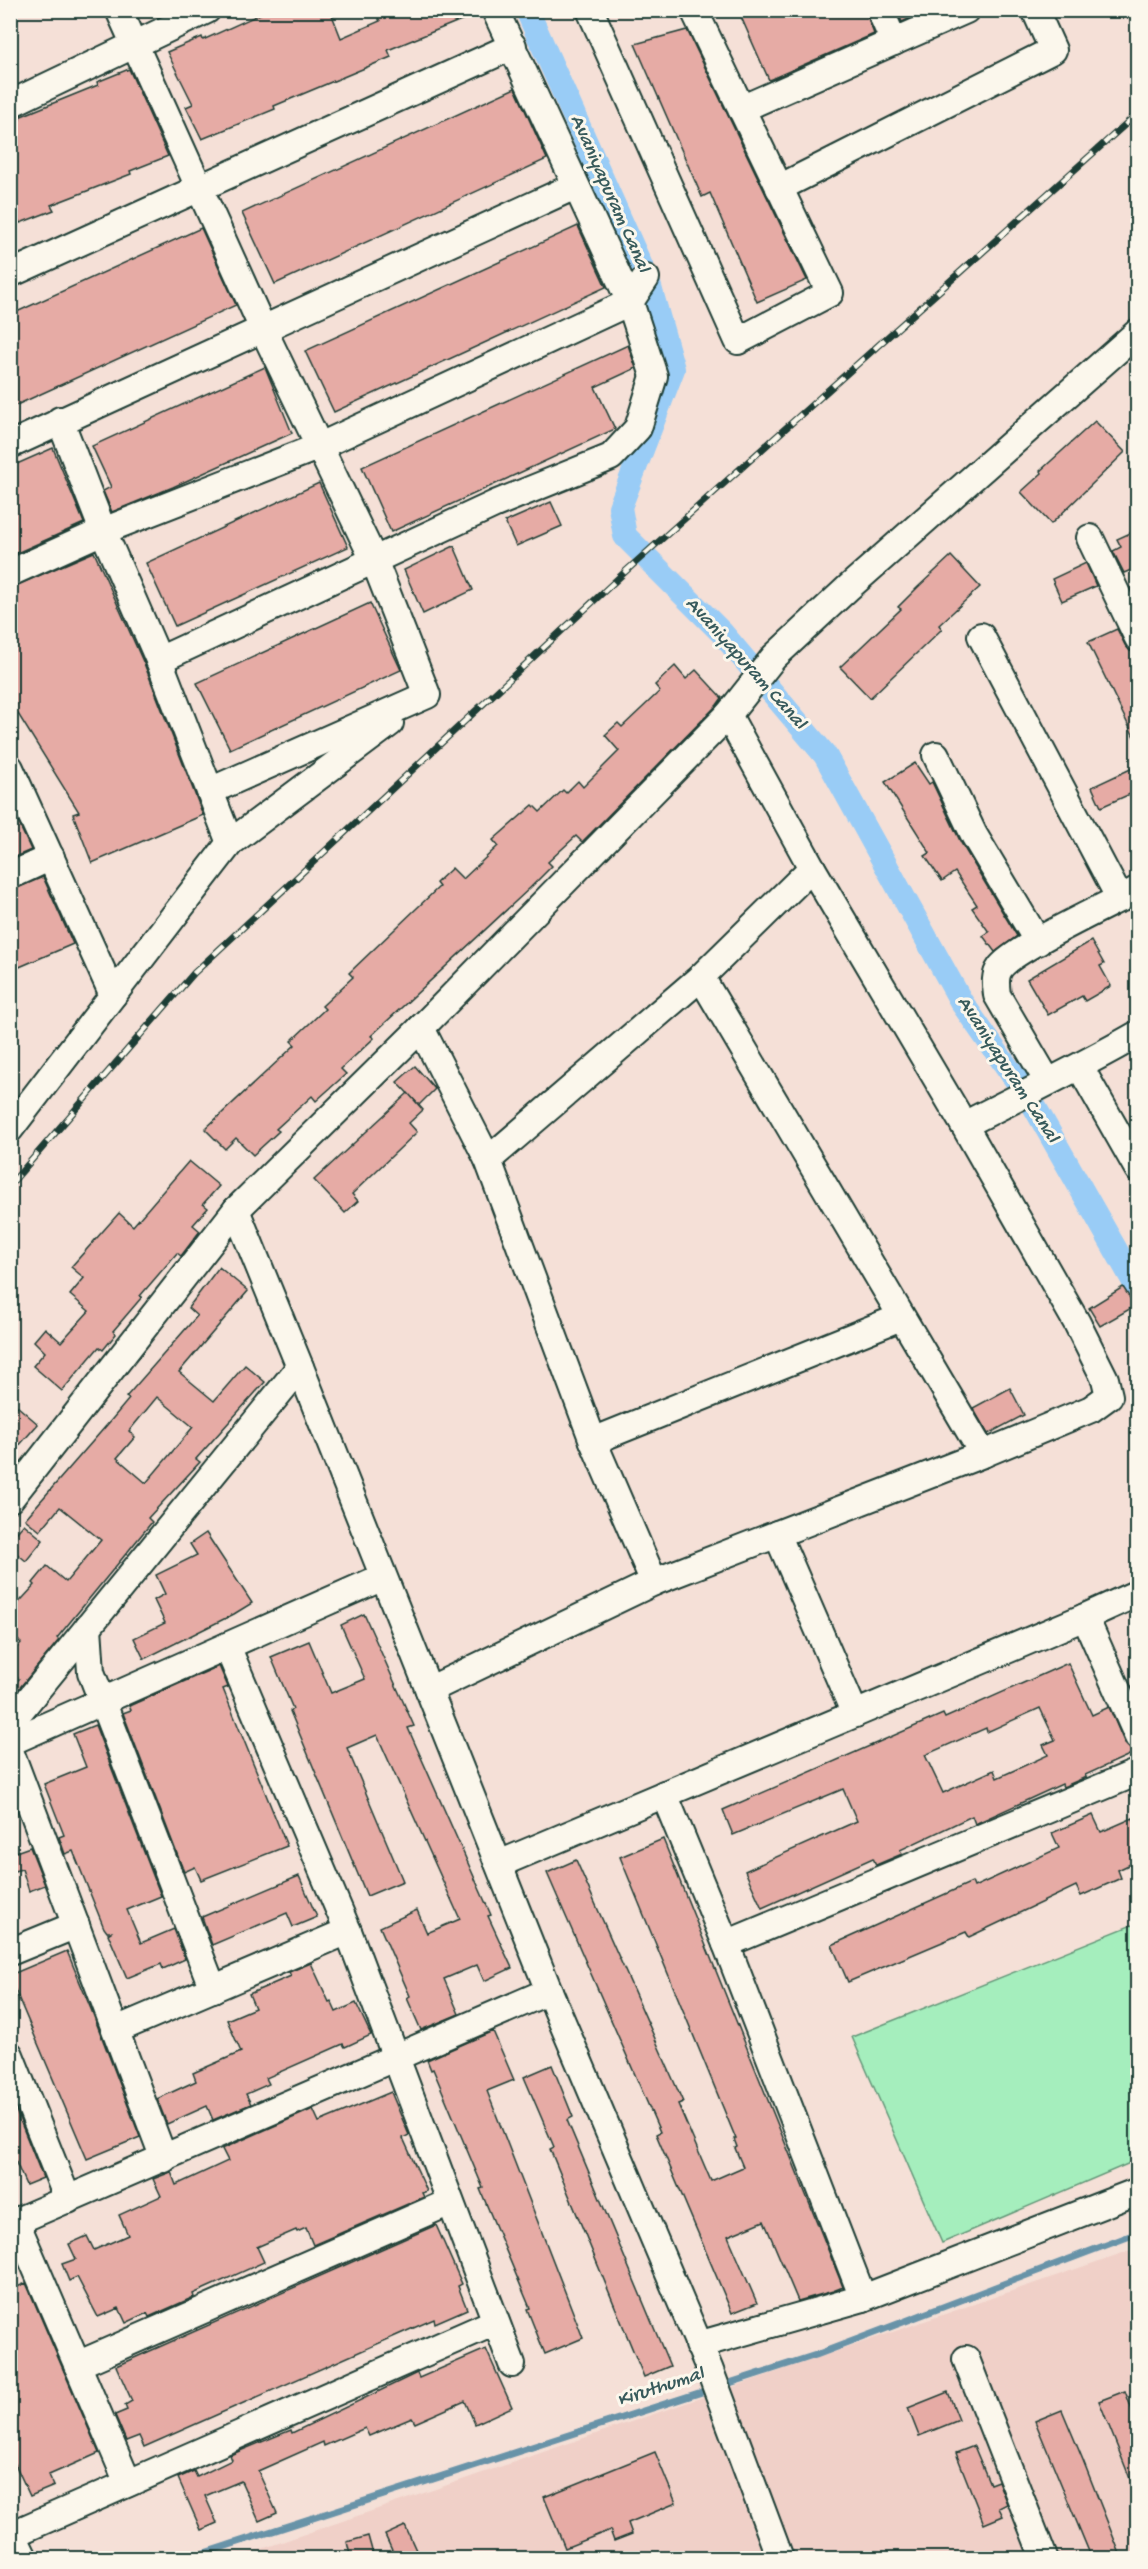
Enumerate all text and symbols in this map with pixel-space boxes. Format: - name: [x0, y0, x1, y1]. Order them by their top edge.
- water label: Avaniyapuram Canal: [564, 112, 655, 278]
- water label: Avaniyapuram Canal: [680, 593, 811, 736]
- water label: Avaniyapuram Canal: [951, 993, 1064, 1149]
- water label: Kiruthumal: [615, 2363, 709, 2413]

